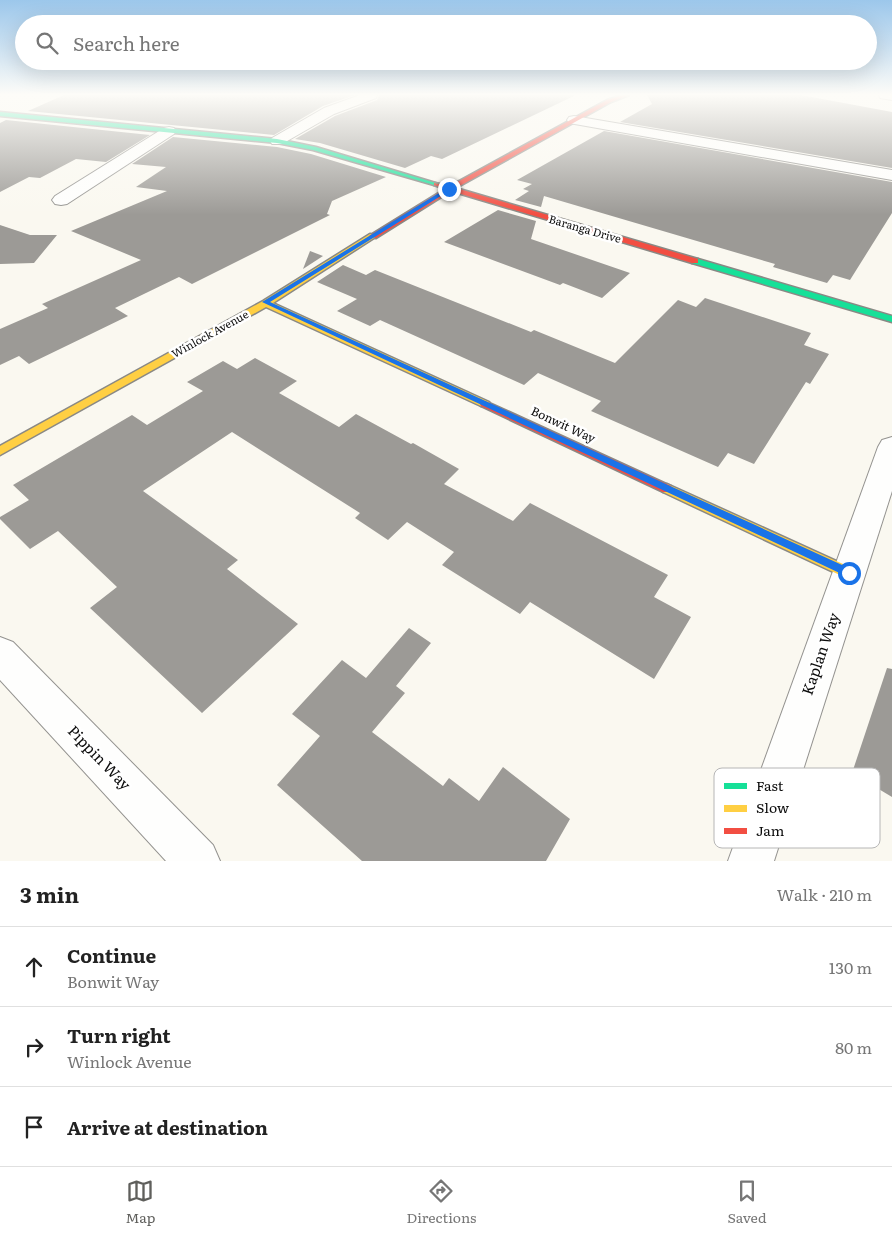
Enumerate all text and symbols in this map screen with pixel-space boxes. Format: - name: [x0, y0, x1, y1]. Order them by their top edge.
- search box: [15, 15, 877, 70]
- icon: search: [33, 29, 61, 57]
- text: Search here: [73, 29, 180, 57]
- route end: [438, 178, 461, 201]
- street label: Baranga Drive: [547, 210, 624, 246]
- street label: Winlock Avenue: [168, 305, 251, 361]
- street label: Bonwit Way: [528, 401, 599, 447]
- route start: [838, 562, 861, 585]
- street label: Kaplan Way: [795, 609, 845, 698]
- street label: Pippin Way: [63, 719, 137, 795]
- legend: [714, 768, 880, 848]
- text: Fast: [756, 775, 784, 795]
- text: Slow: [756, 797, 789, 817]
- text: Jam: [756, 820, 785, 840]
- text: 3 min: [20, 878, 79, 909]
- text: Walk · 210 m: [777, 882, 872, 906]
- text: Continue: [67, 941, 156, 969]
- icon: ahead: [20, 953, 48, 981]
- text: 130 m: [829, 955, 872, 979]
- text: Bonwit Way: [67, 969, 159, 993]
- text: Turn right: [67, 1021, 171, 1049]
- icon: right: [20, 1033, 48, 1061]
- text: 80 m: [835, 1035, 872, 1059]
- text: Winlock Avenue: [67, 1049, 192, 1073]
- icon: arrive: [20, 1113, 48, 1141]
- text: Arrive at destination: [67, 1113, 268, 1141]
- tab: Map: [126, 1177, 155, 1227]
- tab: Directions: [406, 1177, 476, 1227]
- tab: Saved: [727, 1177, 766, 1227]

